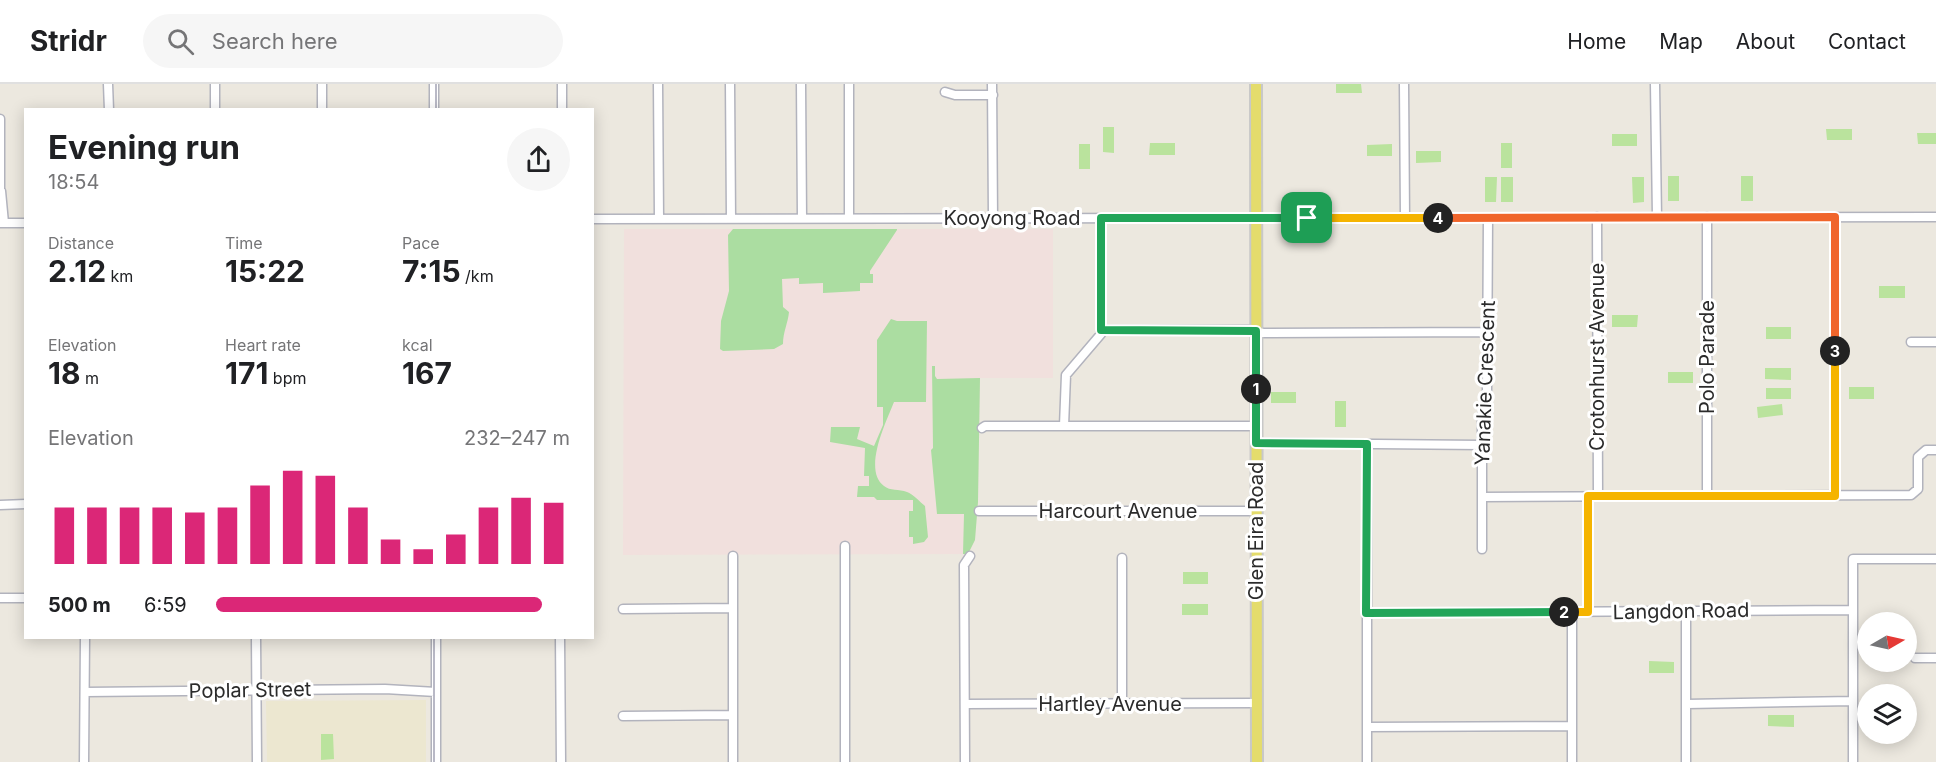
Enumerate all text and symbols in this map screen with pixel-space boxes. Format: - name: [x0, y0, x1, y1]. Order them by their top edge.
- search box: [143, 14, 563, 68]
- text: Stridr: [30, 24, 107, 58]
- icon: search: [164, 25, 197, 58]
- text: Search here: [212, 28, 338, 54]
- text: Home: [1567, 29, 1626, 54]
- text: Map: [1659, 29, 1703, 54]
- text: About: [1736, 29, 1795, 54]
- text: Contact: [1828, 29, 1906, 54]
- text: Evening run: [48, 127, 240, 167]
- button: share: [507, 128, 570, 191]
- text: 18:54: [48, 170, 99, 194]
- pin: [1281, 192, 1332, 243]
- icon: arrive: [1290, 201, 1323, 234]
- pin: 4: [1423, 203, 1453, 233]
- street label: Kooyong Road: [943, 206, 1081, 230]
- text: 4: [1433, 208, 1443, 228]
- text: Distance: [48, 233, 114, 253]
- text: Time: [225, 233, 263, 253]
- text: Pace: [402, 233, 440, 253]
- text: 2.12: [48, 253, 106, 289]
- text: 15:22: [225, 253, 305, 289]
- text: 7:15: [402, 253, 461, 289]
- street label: Crotonhurst Avenue: [1585, 263, 1609, 451]
- text: km: [106, 266, 133, 286]
- text: /km: [461, 266, 494, 286]
- street label: Yanakie Crescent: [1470, 300, 1500, 466]
- street label: Polo Parade: [1695, 300, 1719, 414]
- text: Elevation: [48, 335, 117, 355]
- text: Heart rate: [225, 335, 301, 355]
- text: kcal: [402, 335, 433, 355]
- pin: 3: [1820, 336, 1850, 366]
- text: 3: [1830, 341, 1840, 361]
- text: 18: [48, 355, 80, 391]
- text: 171: [225, 355, 268, 391]
- text: 167: [402, 355, 452, 391]
- text: m: [80, 368, 99, 388]
- text: bpm: [268, 368, 306, 388]
- pin: 1: [1241, 374, 1271, 404]
- text: 1: [1253, 379, 1259, 399]
- text: Elevation: [48, 426, 134, 450]
- text: 232–247 m: [464, 426, 570, 450]
- street label: Glen Eira Road: [1244, 462, 1268, 600]
- street label: Harcourt Avenue: [1039, 499, 1197, 523]
- text: 500 m: [48, 593, 111, 617]
- text: 6:59: [144, 593, 187, 617]
- pin: 2: [1549, 597, 1579, 627]
- street label: Langdon Road: [1613, 598, 1749, 624]
- text: 2: [1559, 602, 1569, 622]
- north arrow: [1857, 612, 1917, 672]
- map controls: [1857, 612, 1917, 744]
- street label: Poplar Street: [189, 677, 312, 703]
- button: layers: [1857, 684, 1917, 744]
- street label: Hartley Avenue: [1038, 692, 1182, 716]

